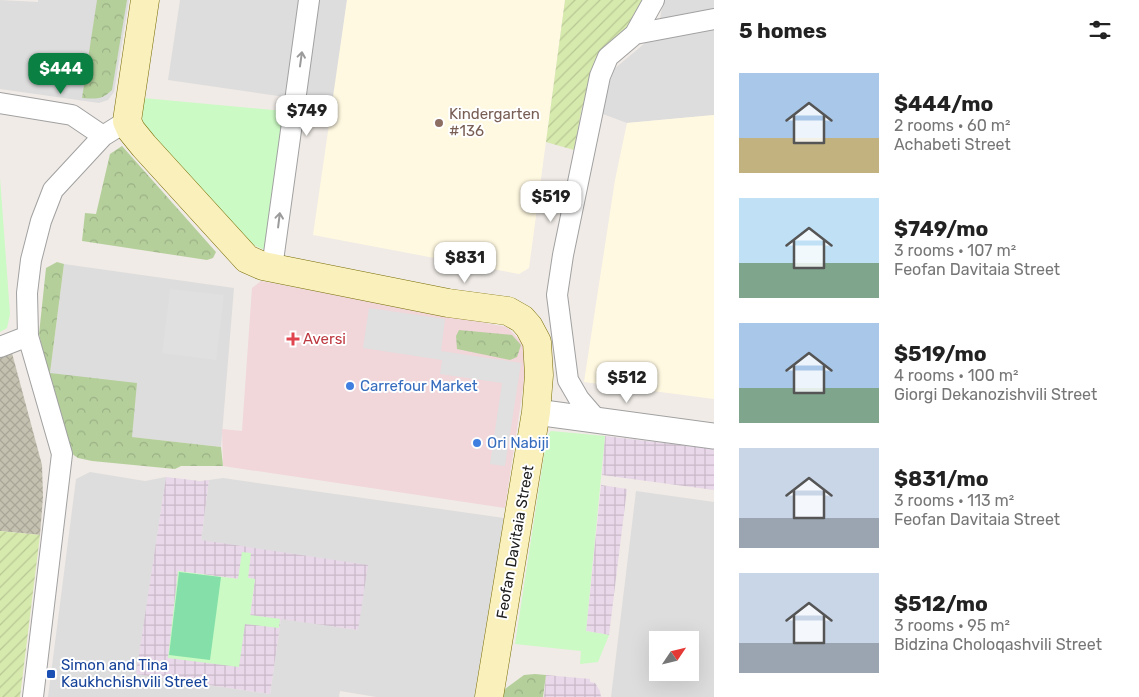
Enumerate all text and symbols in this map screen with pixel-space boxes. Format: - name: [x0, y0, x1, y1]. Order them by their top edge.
- icon: filters: [1086, 16, 1114, 44]
- text: 5 homes: [739, 18, 827, 43]
- one-way arrow: [296, 51, 306, 67]
- pin: $444: [31, 52, 91, 95]
- text: $444: [39, 59, 83, 78]
- text: $444/mo: [894, 91, 993, 116]
- icon: home: [779, 93, 839, 153]
- pin: $749: [277, 94, 337, 137]
- text: $749: [287, 101, 327, 120]
- place label: Kindergarten #136: [449, 105, 540, 140]
- text: 2 rooms · 60 m²: [894, 116, 1011, 135]
- marker: Kindergarten #136: [433, 117, 445, 129]
- text: Achabeti Street: [894, 135, 1011, 154]
- pin: $519: [521, 180, 581, 223]
- text: $519: [531, 187, 571, 206]
- one-way arrow: [274, 212, 284, 228]
- text: $749/mo: [894, 216, 988, 241]
- icon: home: [779, 218, 839, 278]
- text: 3 rooms · 107 m²: [894, 241, 1016, 260]
- pin: $831: [435, 242, 495, 284]
- text: $831: [445, 248, 485, 267]
- text: Feofan Davitaia Street: [894, 260, 1060, 279]
- place label: Aversi: [303, 330, 346, 348]
- marker: Aversi: [287, 333, 299, 345]
- text: $519/mo: [894, 341, 987, 366]
- icon: home: [779, 343, 839, 403]
- pin: $512: [597, 362, 657, 404]
- text: 4 rooms · 100 m²: [894, 366, 1018, 385]
- text: $512: [607, 368, 647, 387]
- place label: Carrefour Market: [360, 377, 478, 395]
- marker: Carrefour Market: [344, 380, 356, 392]
- text: Giorgi Dekanozishvili Street: [894, 385, 1097, 404]
- place label: Ori Nabiji: [487, 434, 549, 452]
- marker: Ori Nabiji: [471, 437, 483, 449]
- street label: Feofan Davitaia Street: [493, 464, 537, 620]
- text: $831/mo: [894, 466, 989, 491]
- icon: home: [779, 468, 839, 528]
- text: 3 rooms · 113 m²: [894, 491, 1014, 510]
- text: Feofan Davitaia Street: [894, 510, 1060, 529]
- text: $512/mo: [894, 591, 988, 616]
- icon: home: [779, 593, 839, 653]
- text: 3 rooms · 95 m²: [894, 616, 1010, 635]
- north arrow: [649, 631, 699, 681]
- map controls: [649, 631, 699, 681]
- text: Bidzina Choloqashvili Street: [894, 635, 1102, 654]
- place label: Simon and Tina Kaukhchishvili Street: [61, 656, 208, 691]
- marker: Simon and Tina Kaukhchishvili Street: [45, 668, 57, 680]

